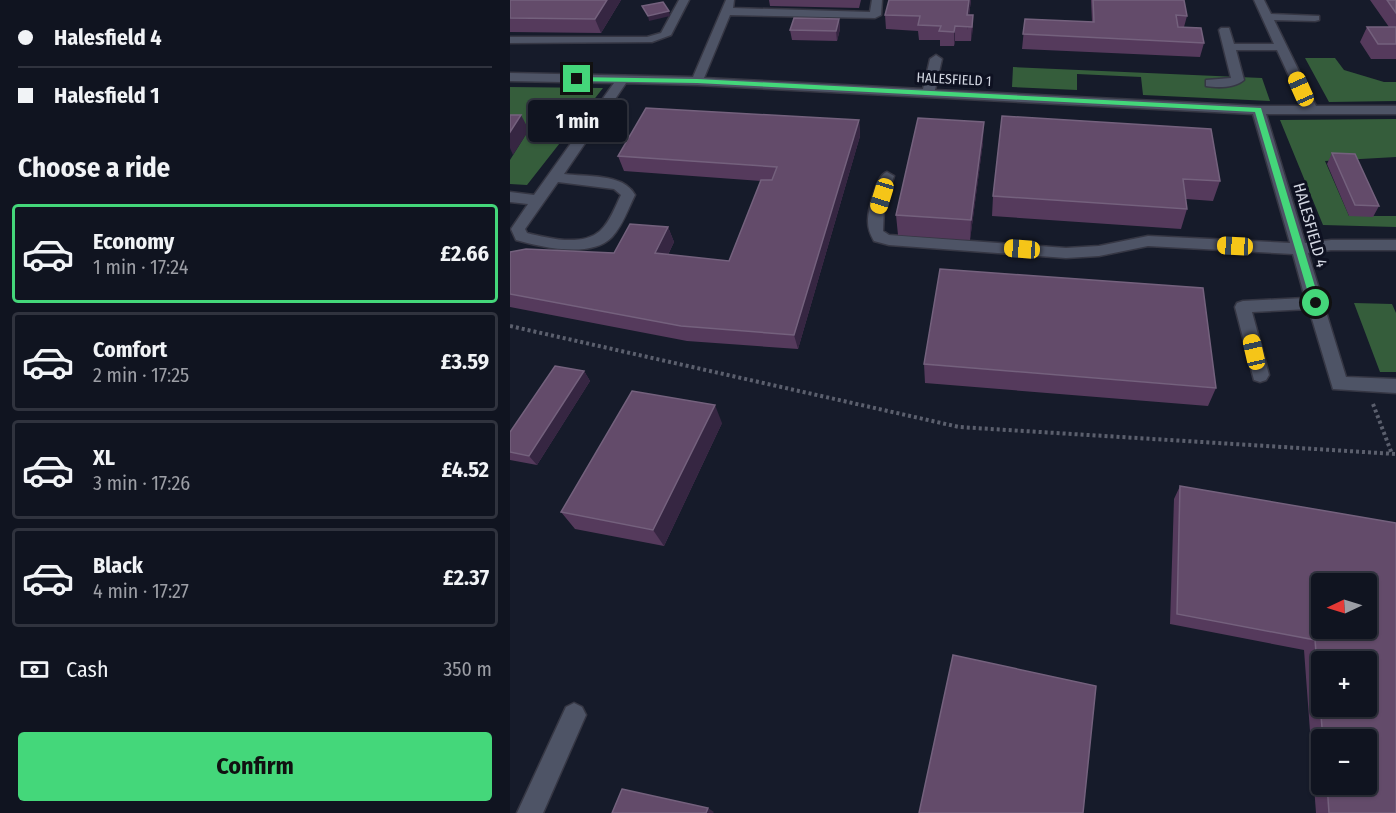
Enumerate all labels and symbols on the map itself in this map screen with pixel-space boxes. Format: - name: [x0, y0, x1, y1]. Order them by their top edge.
- route end: [563, 65, 590, 92]
- street label: HALESFIELD 1: [916, 69, 992, 90]
- car: [1285, 69, 1317, 109]
- callout: 1 min: [527, 100, 626, 142]
- car: [868, 176, 896, 216]
- street label: HALESFIELD 4: [1289, 181, 1332, 270]
- car: [1217, 236, 1253, 256]
- car: [1003, 239, 1041, 259]
- route start: [1302, 289, 1329, 316]
- car: [1241, 332, 1267, 372]
- north arrow: [1311, 573, 1377, 639]

